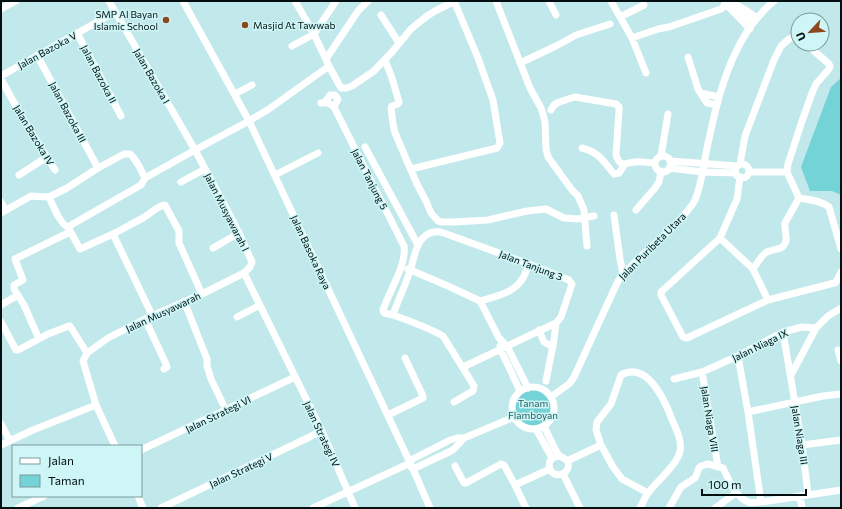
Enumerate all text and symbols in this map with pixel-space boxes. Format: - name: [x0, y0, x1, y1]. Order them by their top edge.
- place label: SMP Al Bayan Islamic School: [94, 8, 158, 32]
- north arrow: [790, 12, 830, 52]
- marker: SMP Al Bayan Islamic School: [161, 15, 171, 25]
- place label: Masjid At Tawwab: [253, 19, 335, 31]
- marker: Masjid At Tawwab: [240, 20, 250, 30]
- street label: Jalan Bazoka V: [15, 29, 79, 71]
- text: U: [793, 30, 808, 43]
- street label: Jalan Bazoka II: [79, 43, 119, 105]
- street label: Jalan Bazoka I: [131, 46, 173, 106]
- street label: Jalan Bazoka III: [47, 80, 89, 144]
- street label: Jalan Bazoka IV: [11, 103, 57, 168]
- street label: Jalan Tanjung 5: [349, 146, 391, 212]
- street label: Jalan Musyawarah I: [202, 171, 252, 253]
- street label: Jalan Puribeta Utara: [616, 210, 688, 282]
- street label: Jalan Basoka Raya: [289, 213, 333, 291]
- street label: Jalan Tanjung 3: [498, 247, 565, 283]
- street label: Jalan Musyawarah: [124, 289, 202, 335]
- street label: Jalan Niaga IX: [730, 326, 790, 364]
- street label: Jalan Niaga VIII: [699, 385, 721, 453]
- street label: Jalan Strategi VI: [183, 393, 253, 435]
- park label: Tanam Flamboyan: [508, 397, 558, 421]
- street label: Jalan Strategi IV: [301, 399, 343, 469]
- street label: Jalan Niaga III: [789, 405, 811, 465]
- legend: [12, 445, 142, 497]
- street label: Jalan Strategi V: [207, 450, 275, 490]
- text: Jalan: [48, 453, 74, 468]
- scale bar: [702, 471, 806, 497]
- text: Taman: [48, 473, 85, 487]
- text: 100 m: [708, 477, 742, 491]

